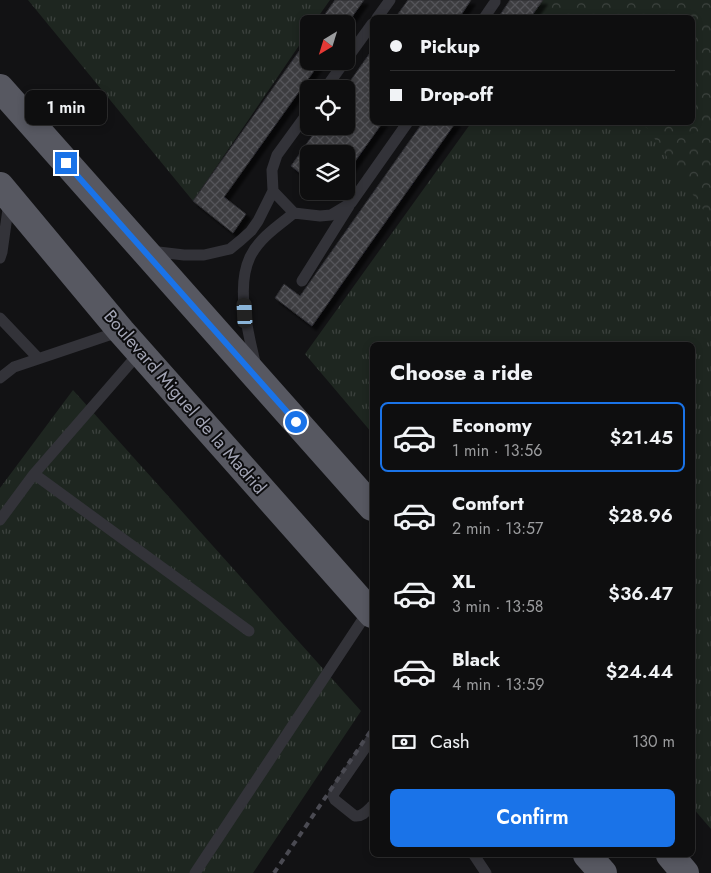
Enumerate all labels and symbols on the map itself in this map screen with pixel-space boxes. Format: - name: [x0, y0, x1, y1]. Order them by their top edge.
- north arrow: [300, 15, 355, 70]
- callout: 1 min: [25, 90, 107, 126]
- route end: [55, 152, 77, 174]
- car: [236, 298, 253, 328]
- street label: Boulevard Miguel de la Madrid: [98, 304, 272, 500]
- route start: [285, 411, 307, 433]

